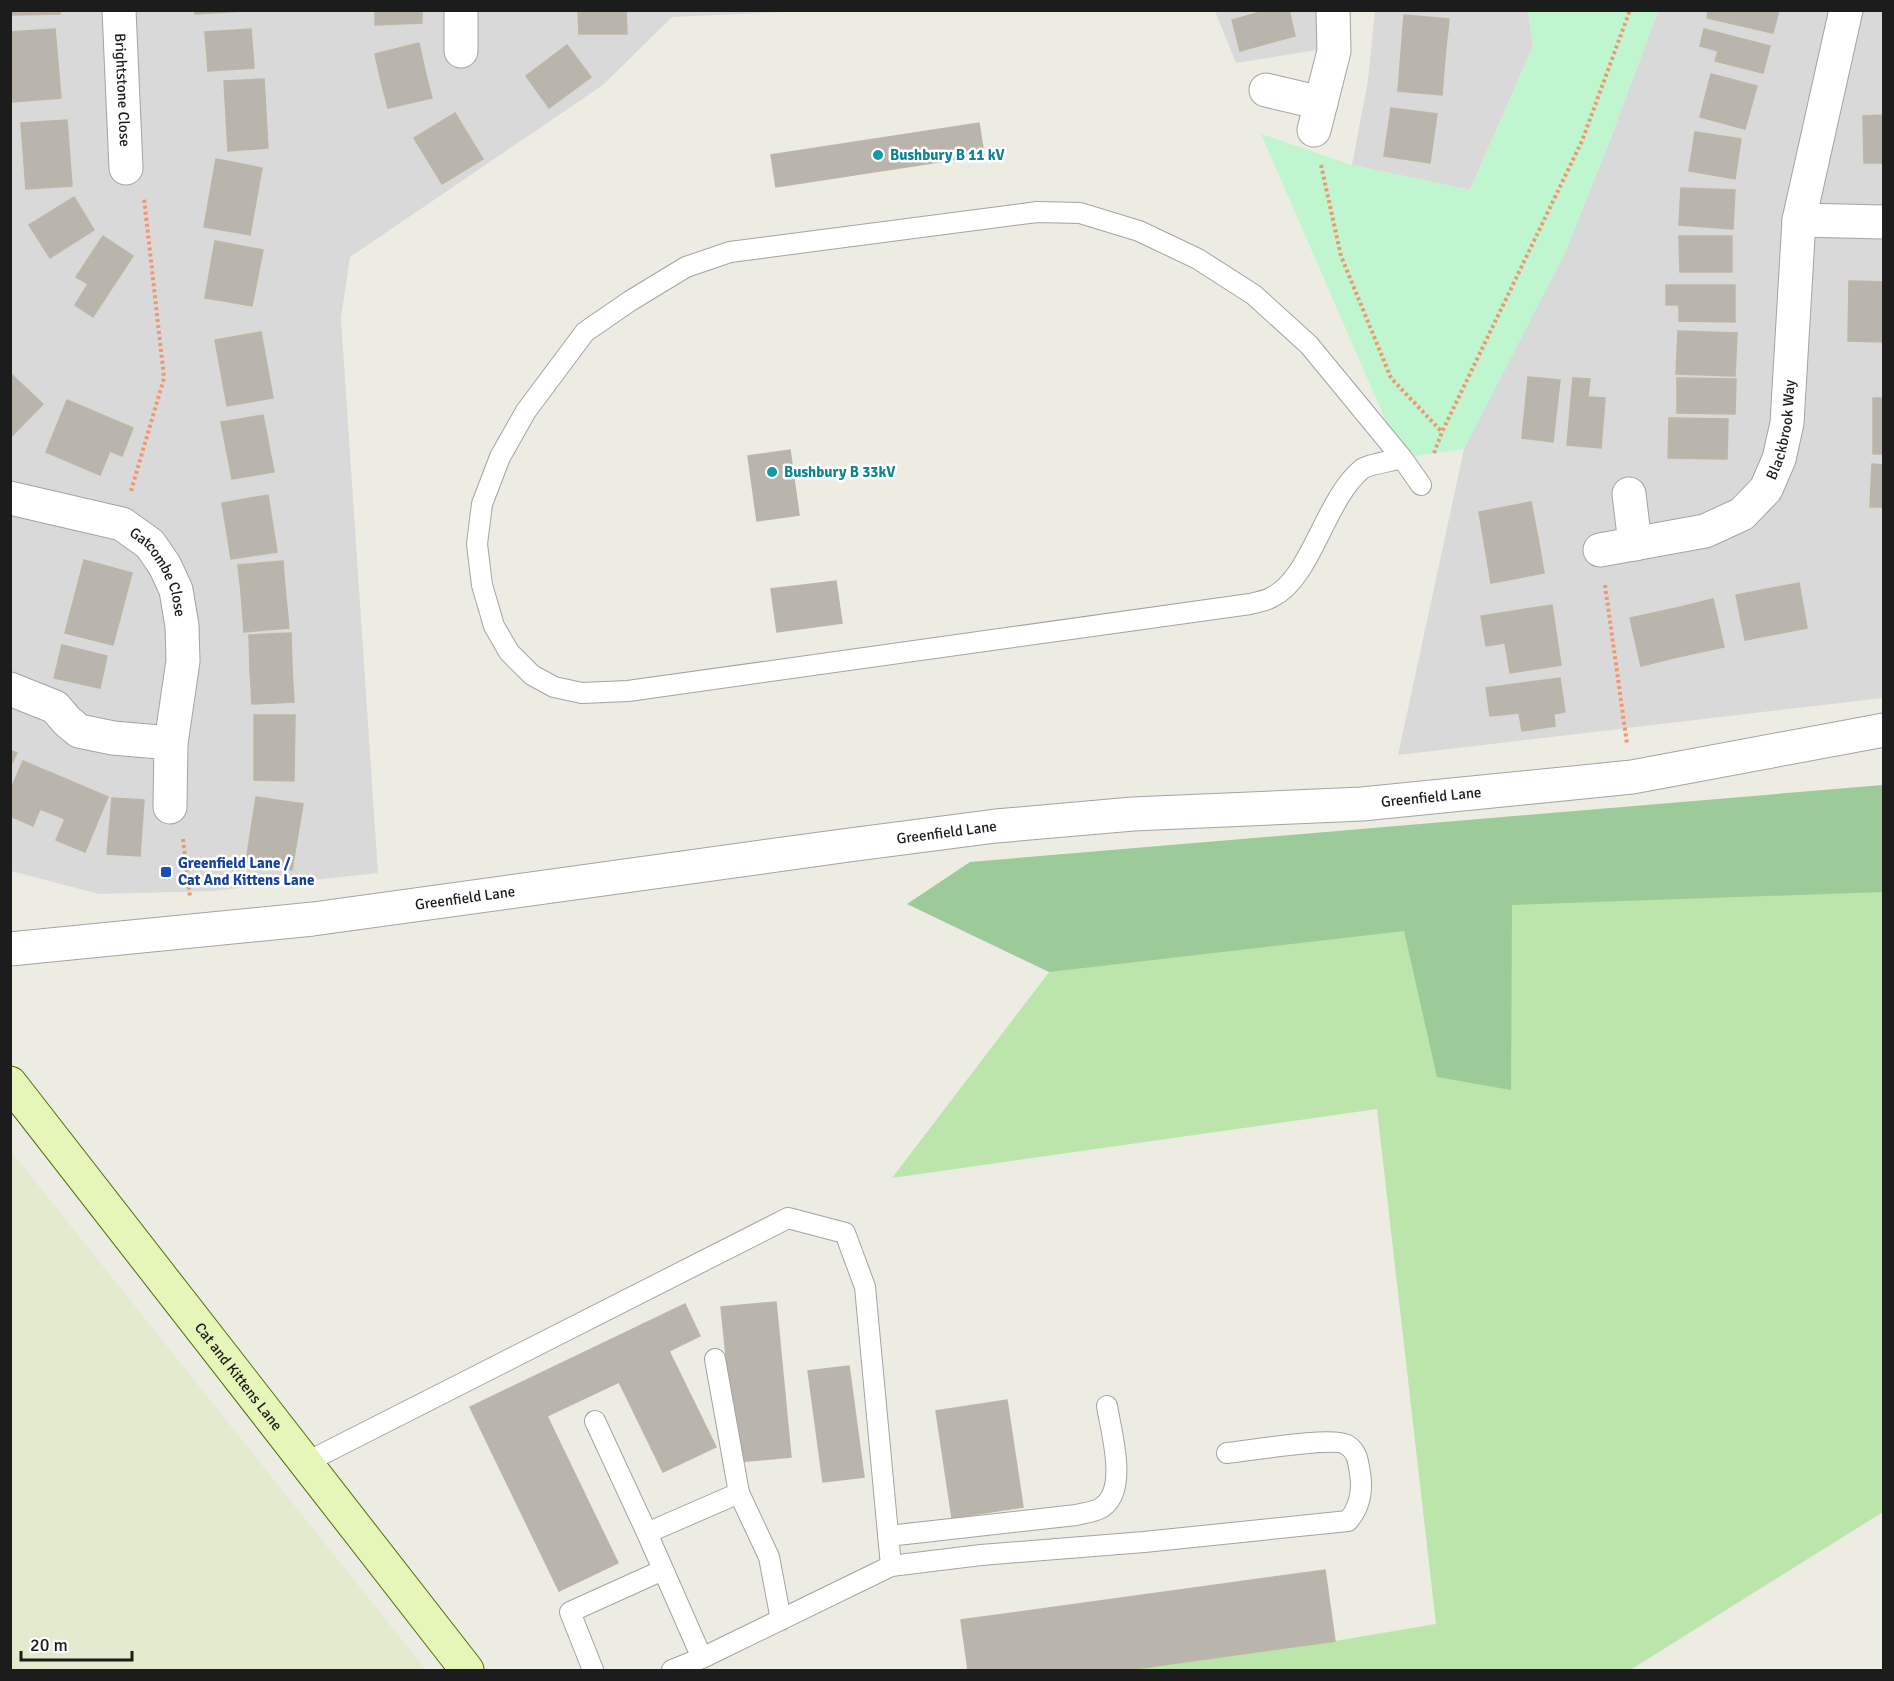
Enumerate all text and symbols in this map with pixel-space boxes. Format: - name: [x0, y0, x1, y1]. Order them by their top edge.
- street label: Brightstone Close: [111, 33, 134, 147]
- place label: Bushbury B 11 kV: [890, 146, 1005, 164]
- marker: Bushbury B 11 kV: [871, 148, 885, 162]
- street label: Blackbrook Way: [1762, 379, 1799, 483]
- place label: Bushbury B 33kV: [784, 463, 895, 481]
- marker: Bushbury B 33kV: [765, 465, 779, 479]
- street label: Gatcombe Close: [126, 523, 189, 618]
- street label: Greenfield Lane: [1380, 783, 1482, 811]
- street label: Greenfield Lane: [895, 817, 998, 848]
- place label: Greenfield Lane / Cat And Kittens Lane: [178, 854, 314, 889]
- marker: Greenfield Lane / Cat And Kittens Lane: [159, 865, 173, 879]
- street label: Greenfield Lane: [414, 882, 516, 914]
- street label: Cat and Kittens Lane: [191, 1319, 286, 1434]
- scale bar: [21, 1624, 132, 1662]
- text: 20 m: [30, 1634, 68, 1656]

